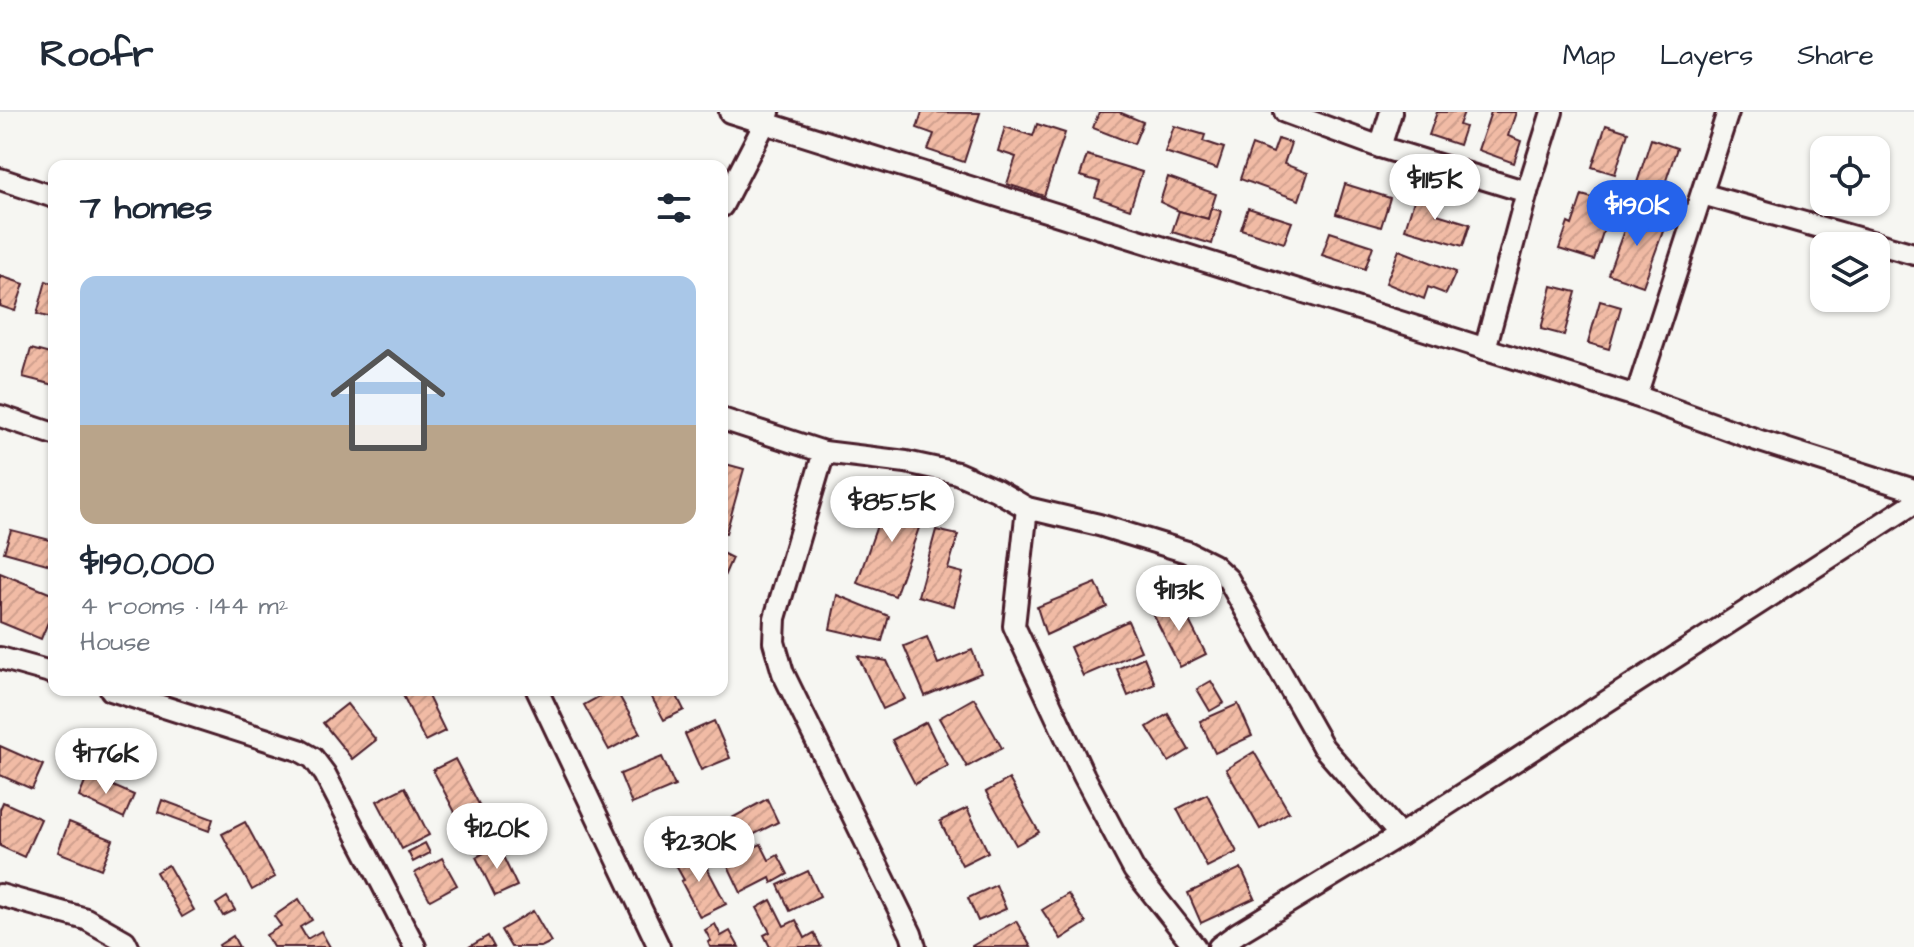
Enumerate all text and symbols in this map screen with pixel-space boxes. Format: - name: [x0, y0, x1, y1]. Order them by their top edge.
- text: Roofr: [40, 29, 153, 81]
- text: Map: [1563, 36, 1616, 75]
- text: Layers: [1660, 36, 1753, 75]
- text: Share: [1797, 36, 1874, 75]
- map controls: [1810, 136, 1890, 312]
- button: locate: [1810, 136, 1890, 216]
- pin: $115K: [1379, 154, 1491, 222]
- text: $115K: [1407, 162, 1463, 198]
- pin: $190K: [1581, 180, 1693, 248]
- text: 7 homes: [80, 184, 212, 232]
- icon: filters: [652, 186, 696, 230]
- text: $190K: [1605, 188, 1669, 224]
- button: layers: [1810, 232, 1890, 312]
- icon: home: [316, 328, 460, 472]
- pin: $85.5K: [827, 476, 957, 544]
- text: $85.5K: [848, 484, 936, 520]
- text: $190,000: [80, 540, 214, 588]
- pin: $113K: [1123, 565, 1235, 633]
- text: $113K: [1154, 573, 1204, 609]
- text: 4 rooms · 144 m²: [80, 588, 289, 624]
- text: House: [80, 624, 151, 660]
- pin: $176K: [50, 728, 162, 796]
- text: $176K: [73, 736, 139, 772]
- pin: $120K: [441, 803, 553, 871]
- text: $120K: [465, 811, 529, 847]
- pin: $230K: [643, 816, 755, 884]
- text: $230K: [662, 824, 736, 860]

